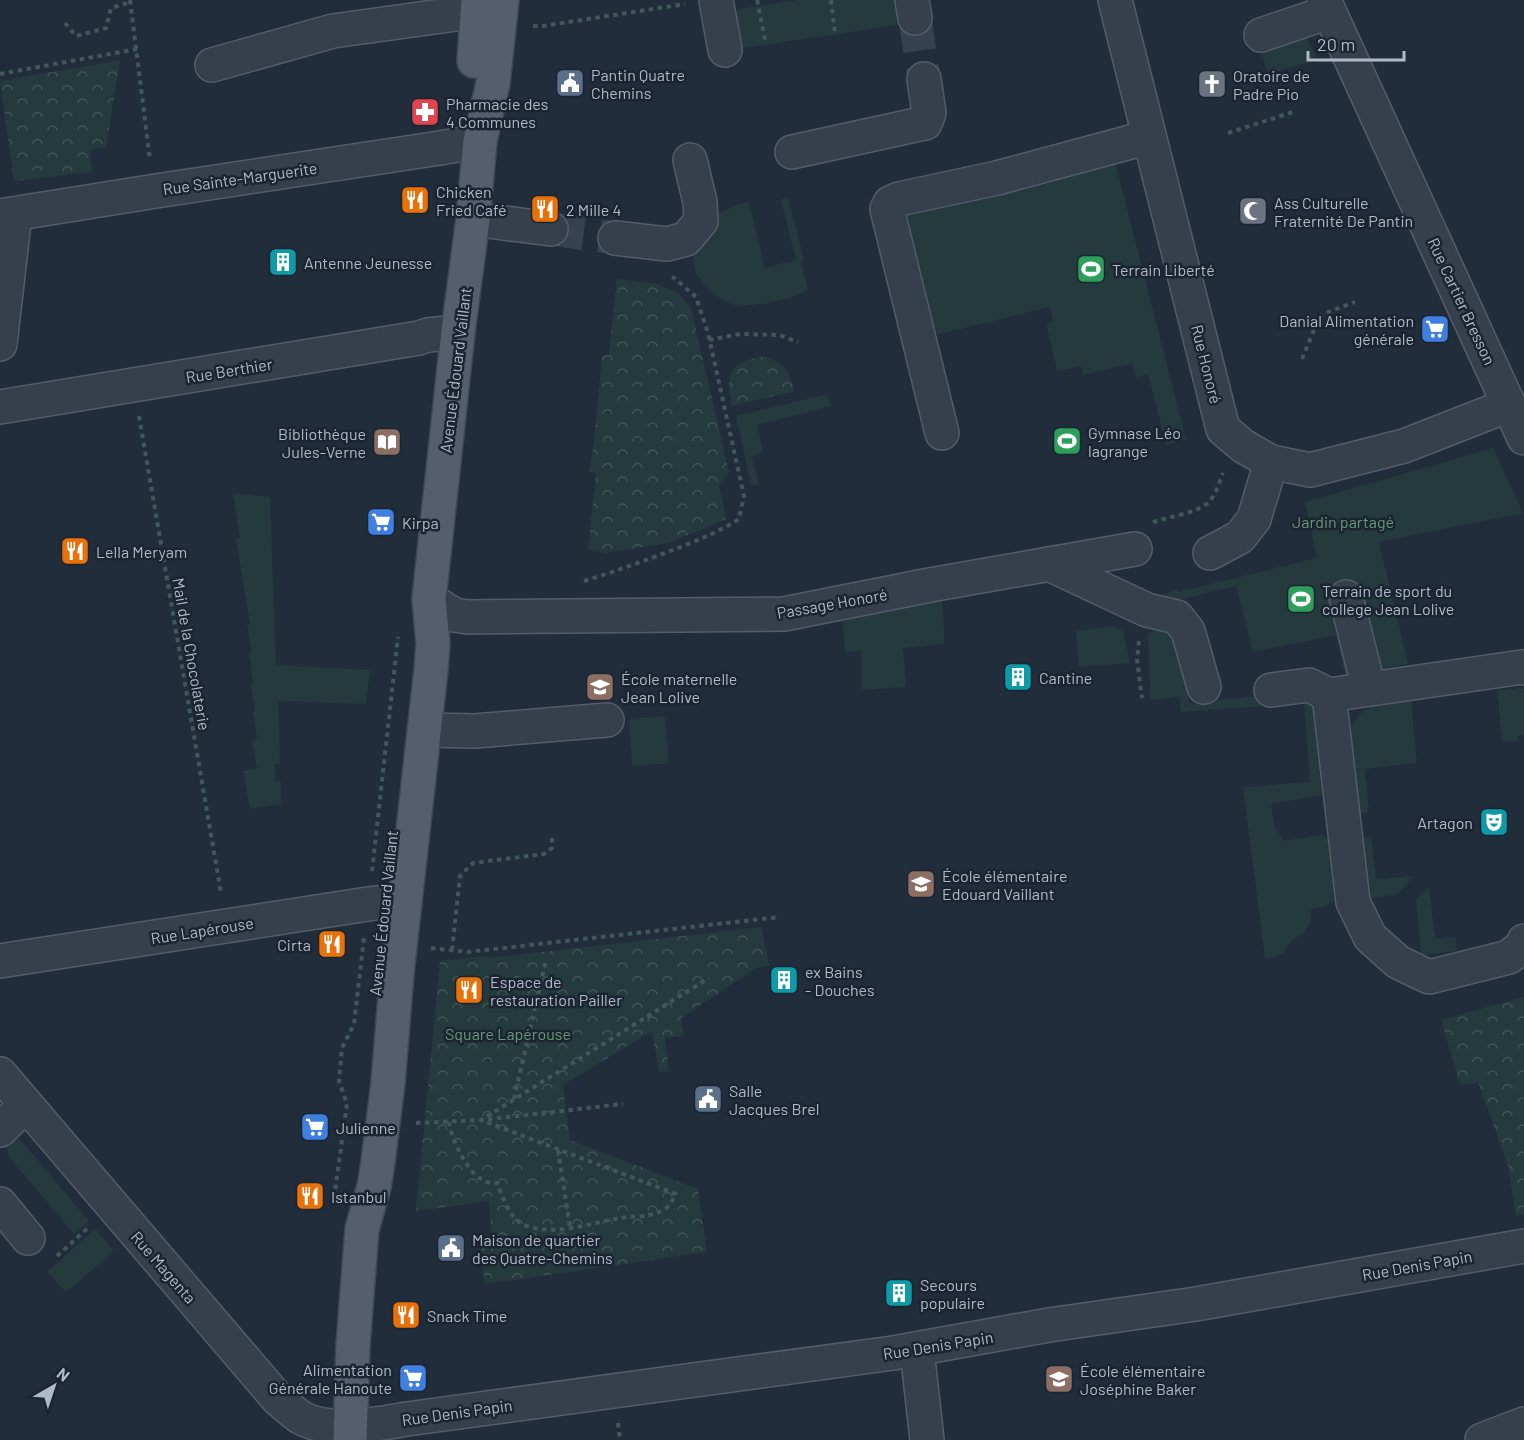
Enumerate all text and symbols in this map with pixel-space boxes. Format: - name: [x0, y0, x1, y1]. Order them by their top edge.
- scale bar: [1308, 24, 1404, 62]
- text: 20 m: [1317, 33, 1355, 55]
- place label: Pantin Quatre Chemins: [591, 65, 685, 102]
- place label: Oratoire de Padre Pio: [1233, 66, 1310, 103]
- public building icon: Pantin Quatre Chemins: [554, 67, 586, 99]
- church icon: Oratoire de Padre Pio: [1196, 68, 1228, 100]
- place label: Pharmacie des 4 Communes: [446, 94, 548, 131]
- pharmacy icon: Pharmacie des 4 Communes: [409, 96, 441, 128]
- street label: Rue Sainte-Marguerite: [162, 158, 318, 198]
- place label: Chicken Fried Café: [436, 182, 506, 219]
- restaurant icon: Chicken Fried Café: [399, 184, 431, 216]
- restaurant icon: 2 Mille 4: [529, 193, 561, 225]
- place label: Ass Culturelle Fraternité De Pantin: [1274, 193, 1413, 230]
- mosque icon: Ass Culturelle Fraternité De Pantin: [1237, 195, 1269, 227]
- place label: 2 Mille 4: [566, 200, 621, 219]
- street label: Rue Cartier Bresson: [1424, 234, 1500, 368]
- building icon: Antenne Jeunesse: [267, 246, 299, 278]
- place label: Antenne Jeunesse: [304, 253, 432, 272]
- sports icon: Terrain Liberté: [1075, 253, 1107, 285]
- place label: Terrain Liberté: [1112, 260, 1215, 279]
- street label: Avenue Édouard Vaillant: [435, 286, 475, 454]
- place label: Danial Alimentation générale: [1279, 311, 1414, 348]
- supermarket icon: Danial Alimentation générale: [1419, 313, 1451, 345]
- street label: Rue Honoré: [1188, 323, 1226, 405]
- street label: Rue Berthier: [184, 354, 274, 386]
- place label: Gymnase Léo lagrange: [1088, 423, 1181, 460]
- place label: Bibliothèque Jules-Verne: [278, 424, 366, 461]
- sports icon: Gymnase Léo lagrange: [1051, 425, 1083, 457]
- library icon: Bibliothèque Jules-Verne: [371, 426, 403, 458]
- supermarket icon: Kirpa: [365, 506, 397, 538]
- park label: Jardin partagé: [1292, 512, 1394, 531]
- place label: Kirpa: [402, 513, 439, 532]
- restaurant icon: Lella Meryam: [59, 535, 91, 567]
- place label: Lella Meryam: [96, 542, 187, 561]
- street label: Mail de la Chocolaterie: [169, 576, 215, 732]
- place label: Terrain de sport du college Jean Lolive: [1322, 581, 1454, 618]
- sports icon: Terrain de sport du college Jean Lolive: [1285, 583, 1317, 615]
- street label: Passage Honoré: [775, 584, 889, 622]
- building icon: Cantine: [1002, 661, 1034, 693]
- place label: Cantine: [1039, 668, 1092, 687]
- place label: École maternelle Jean Lolive: [621, 669, 737, 706]
- school or university icon: École maternelle Jean Lolive: [584, 671, 616, 703]
- theatre icon: Artagon: [1478, 806, 1510, 838]
- place label: Artagon: [1417, 813, 1473, 832]
- street label: Avenue Édouard Vaillant: [365, 829, 401, 997]
- place label: École élémentaire Edouard Vaillant: [942, 866, 1067, 903]
- school or university icon: École élémentaire Edouard Vaillant: [905, 868, 937, 900]
- street label: Rue Lapérouse: [149, 912, 255, 948]
- restaurant icon: Cirta: [316, 928, 348, 960]
- place label: Cirta: [277, 935, 311, 954]
- place label: ex Bains - Douches: [805, 962, 875, 999]
- building icon: ex Bains - Douches: [768, 964, 800, 996]
- place label: Espace de restauration Pailler: [490, 972, 622, 1009]
- restaurant icon: Espace de restauration Pailler: [453, 974, 485, 1006]
- park label: Square Lapérouse: [445, 1024, 571, 1043]
- place label: Salle Jacques Brel: [729, 1081, 819, 1118]
- public building icon: Salle Jacques Brel: [692, 1083, 724, 1115]
- supermarket icon: Julienne: [299, 1111, 331, 1143]
- place label: Julienne: [336, 1118, 396, 1137]
- restaurant icon: Istanbul: [294, 1180, 326, 1212]
- place label: Istanbul: [331, 1187, 386, 1206]
- street label: Rue Magenta: [127, 1227, 201, 1307]
- place label: Maison de quartier des Quatre-Chemins: [472, 1230, 613, 1267]
- public building icon: Maison de quartier des Quatre-Chemins: [435, 1232, 467, 1264]
- street label: Rue Denis Papin: [1361, 1246, 1473, 1284]
- place label: Secours populaire: [920, 1275, 985, 1312]
- building icon: Secours populaire: [883, 1277, 915, 1309]
- restaurant icon: Snack Time: [390, 1299, 422, 1331]
- place label: Snack Time: [427, 1306, 507, 1325]
- street label: Rue Denis Papin: [882, 1327, 994, 1363]
- north arrow: [24, 1356, 84, 1416]
- place label: Alimentation Générale Hanoute: [269, 1360, 392, 1397]
- place label: École élémentaire Joséphine Baker: [1080, 1361, 1205, 1398]
- supermarket icon: Alimentation Générale Hanoute: [397, 1362, 429, 1394]
- text: N: [54, 1363, 74, 1385]
- school or university icon: École élémentaire Joséphine Baker: [1043, 1363, 1075, 1395]
- street label: Rue Denis Papin: [401, 1395, 513, 1429]

